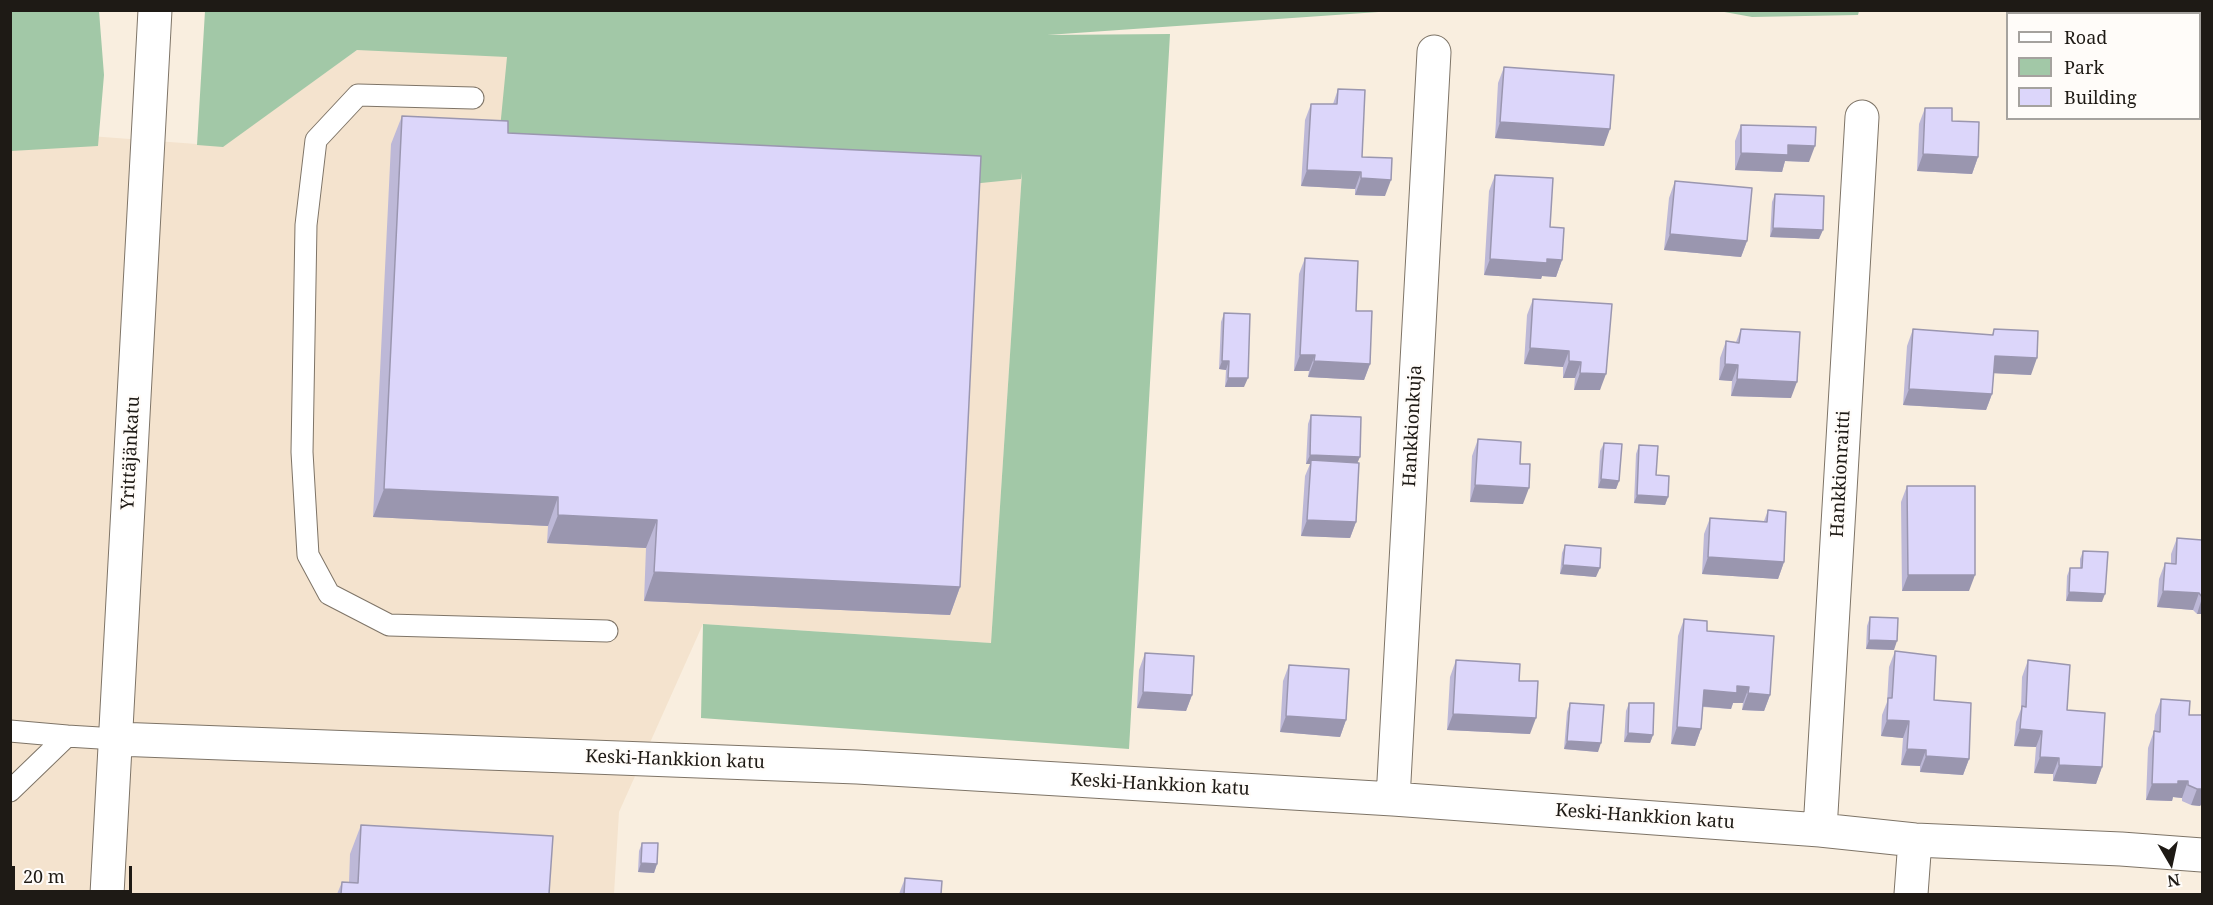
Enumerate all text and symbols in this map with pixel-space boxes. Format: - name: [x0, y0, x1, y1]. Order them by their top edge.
- legend: [2006, 12, 2201, 120]
- text: Road: [2064, 25, 2107, 49]
- text: Park: [2064, 55, 2104, 79]
- text: Building: [2064, 85, 2137, 109]
- street label: Hankkionkuja: [1399, 364, 1427, 488]
- street label: Yrittäjänkatu: [117, 396, 145, 510]
- street label: Hankkionraitti: [1827, 410, 1855, 538]
- street label: Keski-Hankkion katu: [585, 746, 765, 774]
- street label: Keski-Hankkion katu: [1070, 770, 1250, 800]
- street label: Keski-Hankkion katu: [1555, 800, 1735, 834]
- north arrow: [2141, 833, 2201, 893]
- scale bar: [15, 854, 135, 892]
- text: 20 m: [23, 864, 65, 888]
- text: N: [2166, 869, 2182, 893]

